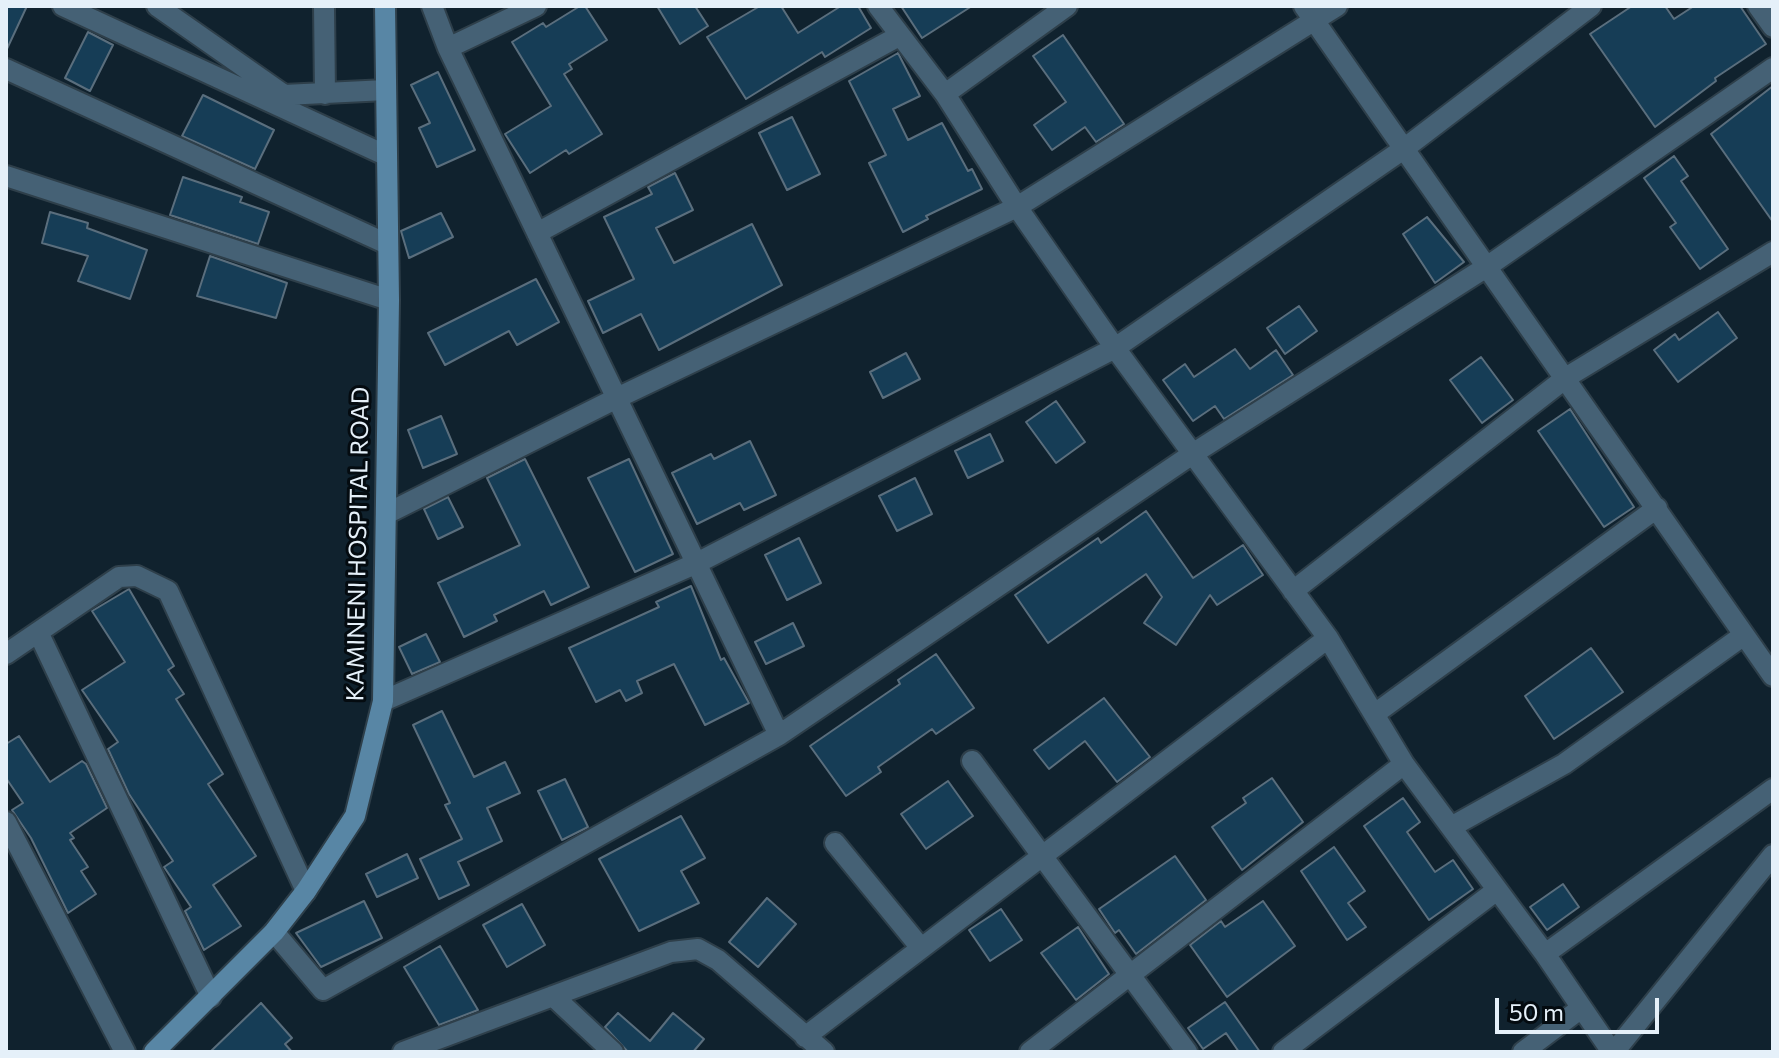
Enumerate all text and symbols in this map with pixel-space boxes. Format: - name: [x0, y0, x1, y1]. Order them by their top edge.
- street label: KAMINENI HOSPITAL ROAD: [341, 386, 375, 702]
- scale bar: [1499, 982, 1663, 1032]
- text: 50 m: [1509, 997, 1564, 1026]

